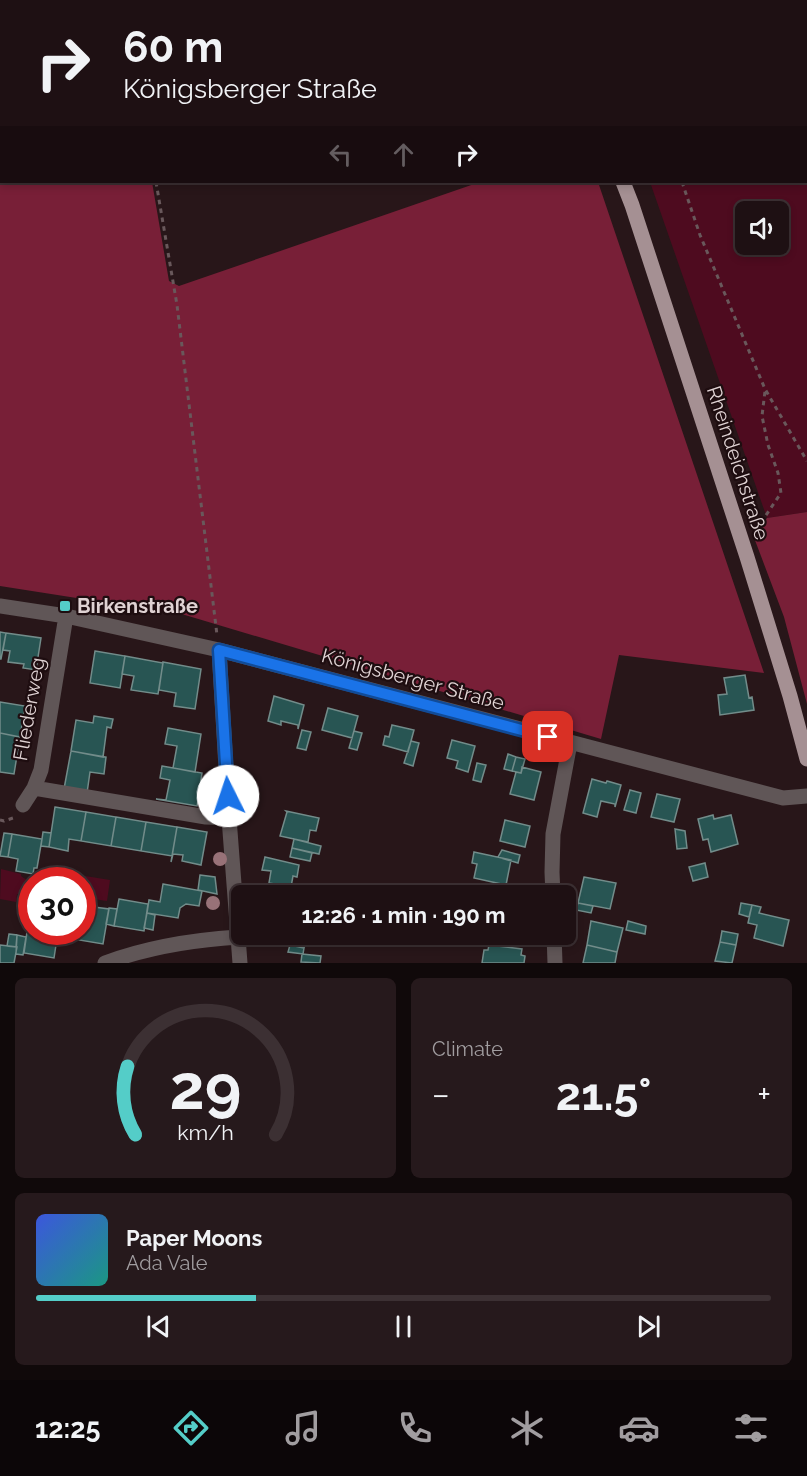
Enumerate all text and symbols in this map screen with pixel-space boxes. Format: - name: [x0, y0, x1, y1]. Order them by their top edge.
- text: 60 m: [123, 23, 223, 72]
- icon: right: [24, 24, 102, 102]
- text: Königsberger Straße: [123, 73, 377, 104]
- icon: left: [324, 138, 357, 171]
- icon: ahead: [387, 138, 420, 171]
- icon: right: [450, 138, 483, 171]
- map controls: [735, 201, 789, 255]
- button: sound: [735, 201, 789, 255]
- street label: Rheindeichstraße: [702, 383, 774, 543]
- place label: Birkenstraße: [77, 594, 198, 618]
- marker: Birkenstraße: [58, 599, 72, 613]
- street label: Königsberger Straße: [319, 643, 507, 715]
- street label: Fliederweg: [8, 655, 50, 763]
- pin: [522, 711, 573, 762]
- icon: arrive: [531, 720, 564, 753]
- position arrow: [196, 764, 260, 828]
- speed limit sign: 30: [18, 867, 96, 945]
- text: 12:26 · 1 min · 190 m: [301, 902, 506, 928]
- text: Climate: [432, 1037, 503, 1061]
- text: 29: [170, 1050, 241, 1124]
- text: 21.5°: [556, 1068, 651, 1121]
- text: −: [432, 1075, 450, 1114]
- text: +: [757, 1075, 771, 1114]
- text: km/h: [177, 1120, 234, 1145]
- text: Paper Moons: [126, 1225, 262, 1251]
- text: Ada Vale: [126, 1251, 208, 1275]
- icon: previous: [142, 1310, 175, 1343]
- icon: pause: [387, 1310, 420, 1343]
- icon: next: [632, 1310, 665, 1343]
- icon: directions: [170, 1407, 212, 1449]
- icon: music: [282, 1407, 324, 1449]
- icon: phone: [394, 1407, 436, 1449]
- icon: climate: [506, 1407, 548, 1449]
- icon: car: [618, 1407, 660, 1449]
- icon: filters: [730, 1407, 772, 1449]
- text: 12:25: [35, 1413, 100, 1444]

